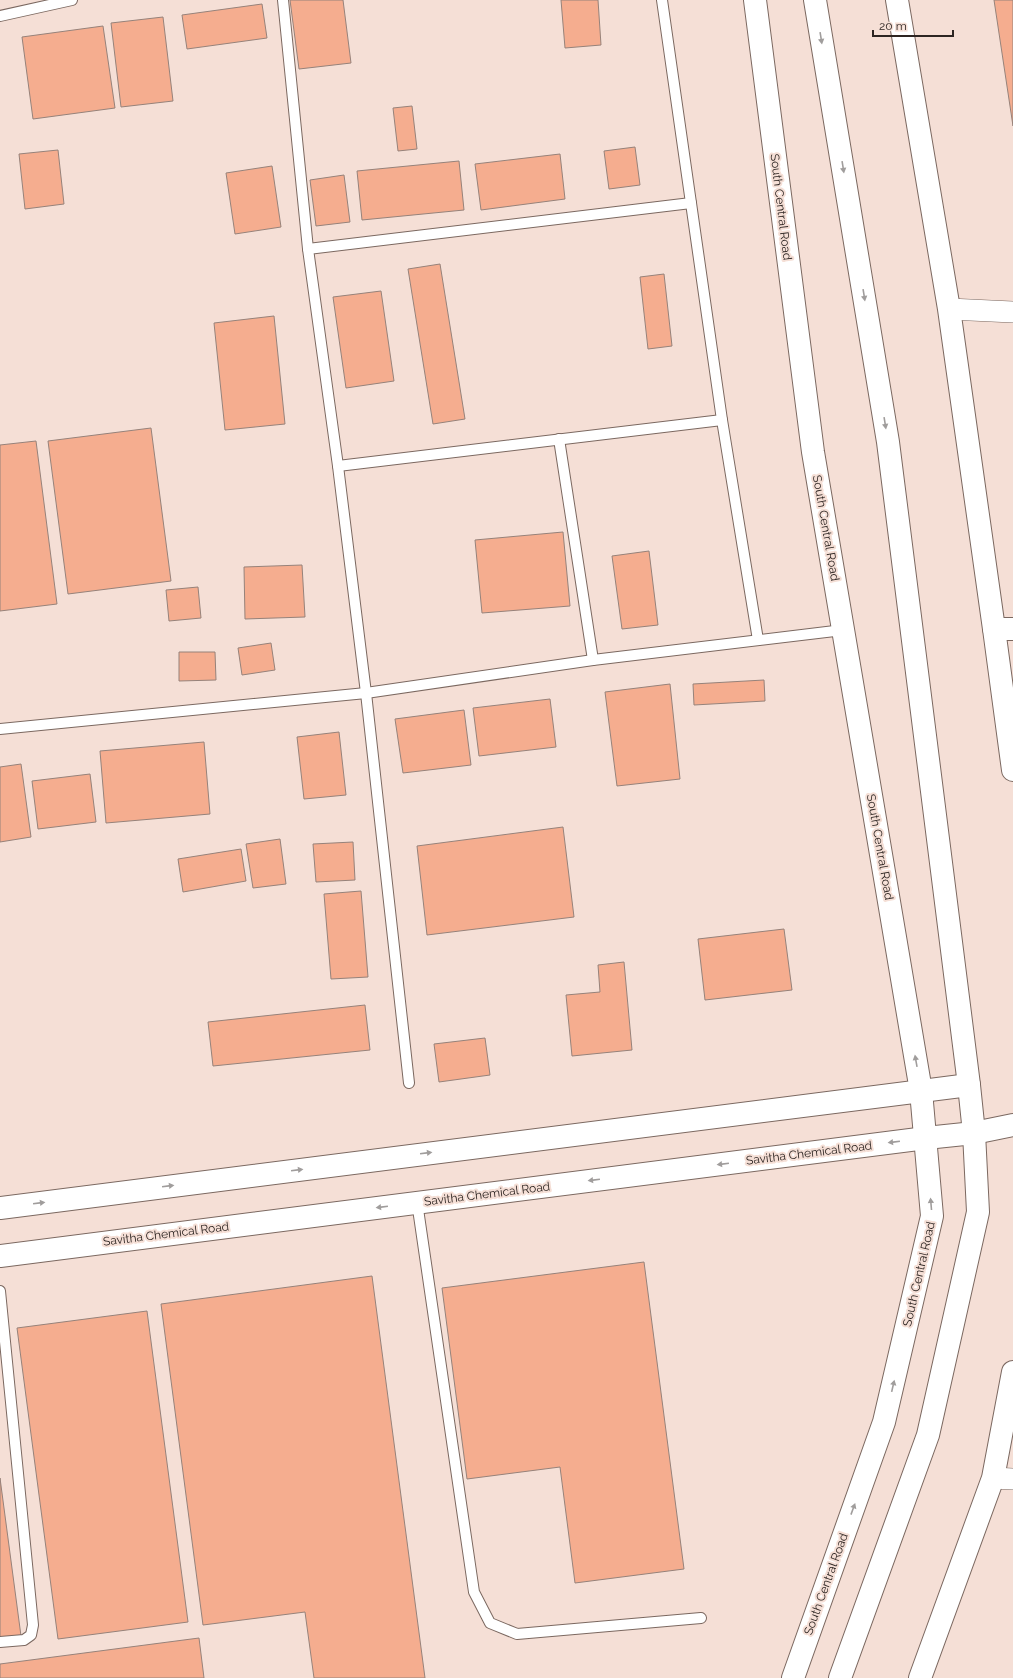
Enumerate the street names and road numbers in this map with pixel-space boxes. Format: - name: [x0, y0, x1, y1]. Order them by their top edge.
- street label: South Central Road: [768, 153, 794, 261]
- street label: South Central Road: [810, 474, 842, 582]
- street label: South Central Road: [864, 793, 896, 901]
- street label: Savitha Chemical Road: [745, 1138, 873, 1168]
- street label: Savitha Chemical Road: [423, 1179, 551, 1209]
- street label: Savitha Chemical Road: [102, 1219, 230, 1249]
- street label: South Central Road: [900, 1220, 938, 1328]
- street label: South Central Road: [801, 1531, 851, 1637]

